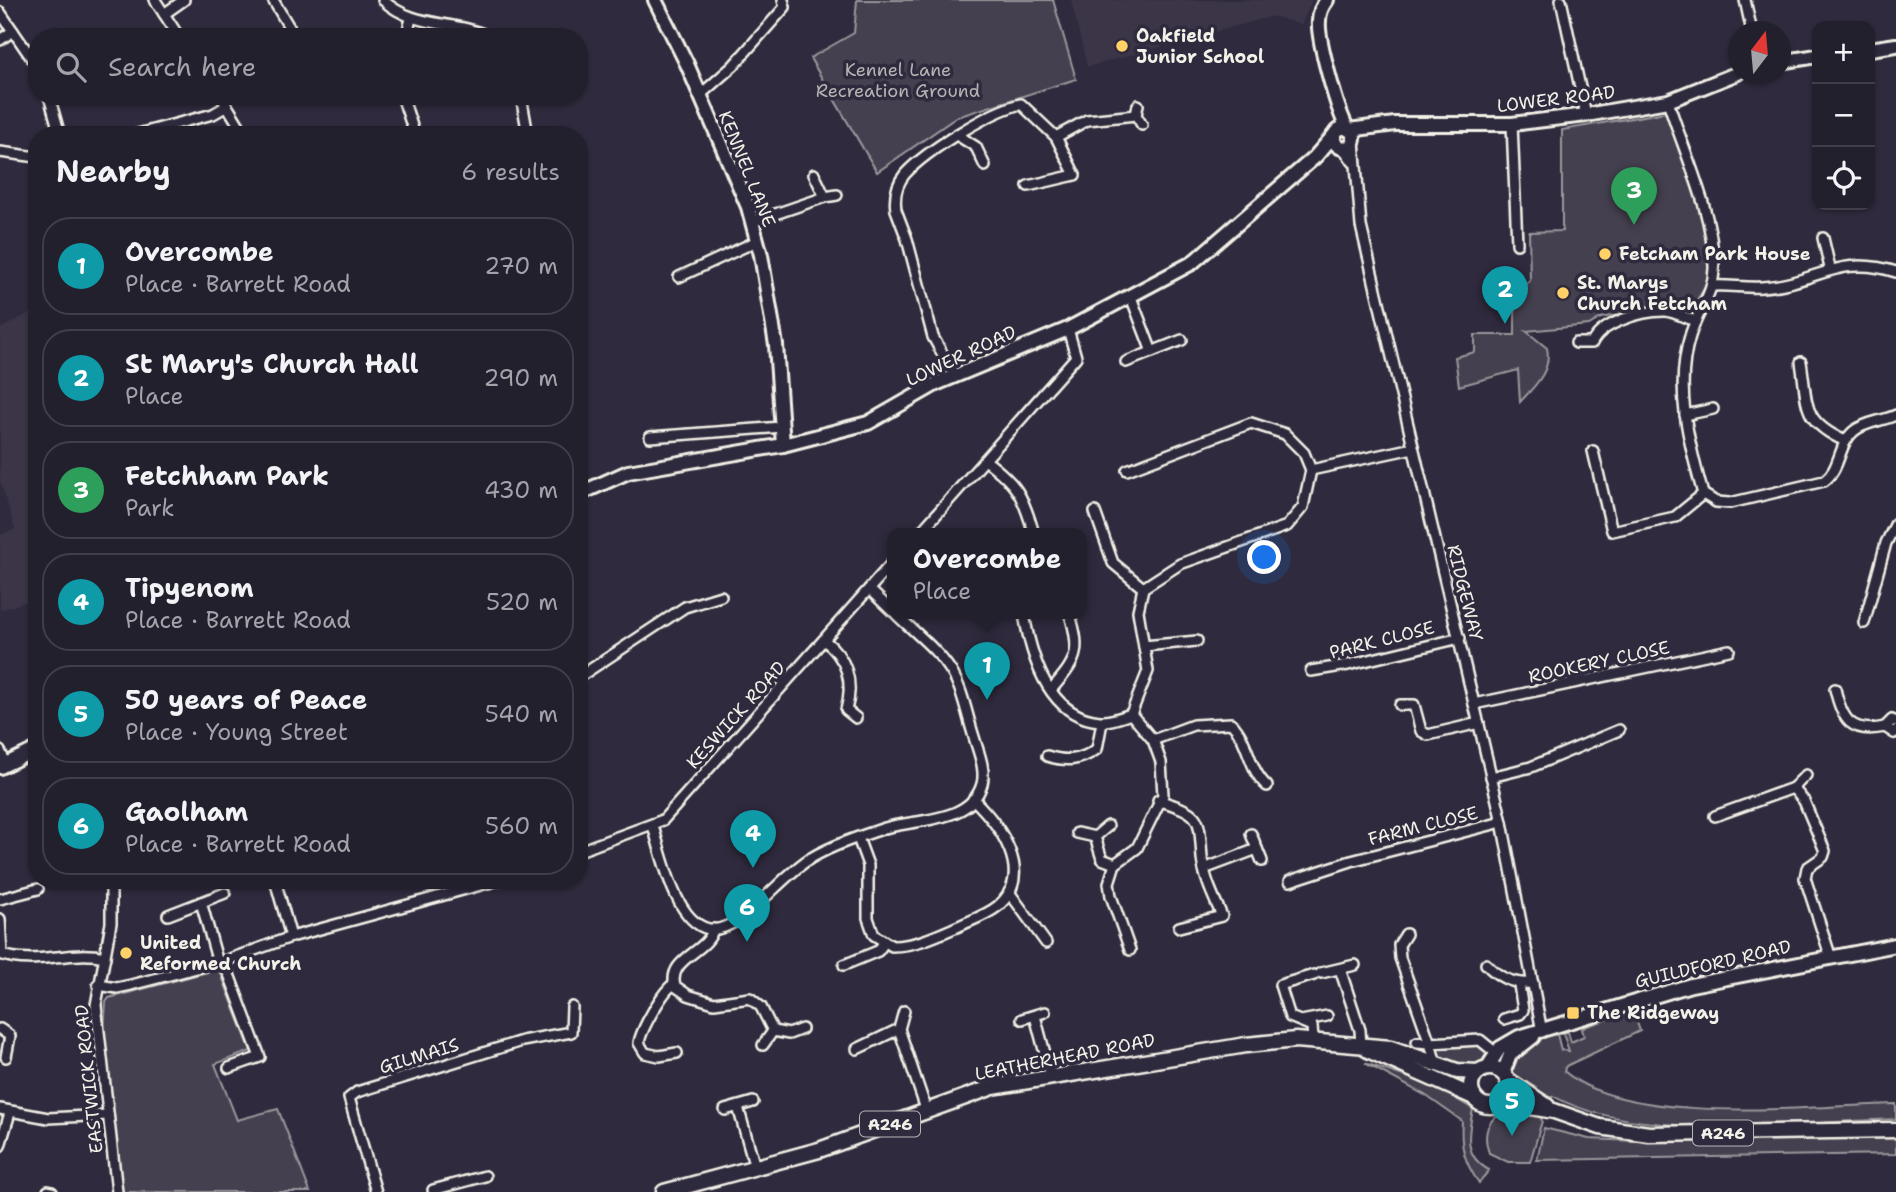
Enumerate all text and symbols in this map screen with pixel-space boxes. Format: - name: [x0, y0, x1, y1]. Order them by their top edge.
- north arrow: [1728, 21, 1791, 84]
- map controls: [1812, 21, 1875, 210]
- button: +: [1812, 21, 1875, 84]
- place label: Oakfield Junior School: [1136, 24, 1264, 69]
- search box: [28, 28, 588, 105]
- marker: Oakfield Junior School: [1114, 38, 1130, 54]
- icon: search: [52, 48, 90, 86]
- text: Search here: [108, 49, 257, 84]
- park label: Kennel Lane Recreation Ground: [816, 58, 980, 103]
- street label: LOWER ROAD: [1496, 80, 1617, 118]
- button: −: [1812, 84, 1875, 147]
- street label: KENNEL LANE: [713, 107, 781, 231]
- button: locate: [1812, 147, 1875, 210]
- text: Nearby: [56, 151, 171, 192]
- text: 6 results: [461, 157, 560, 187]
- pin: 3: [1611, 167, 1657, 225]
- text: Overcombe: [125, 234, 274, 269]
- place label: Fetcham Park House: [1619, 242, 1811, 266]
- marker: Fetcham Park House: [1597, 246, 1613, 262]
- text: 1: [76, 251, 86, 281]
- text: 270 m: [484, 251, 558, 281]
- pin: 2: [1482, 266, 1528, 324]
- text: Place · Barrett Road: [125, 269, 351, 299]
- place label: St. Marys Church Fetcham: [1577, 271, 1727, 316]
- marker: St. Marys Church Fetcham: [1555, 285, 1571, 301]
- street label: LOWER ROAD: [902, 320, 1020, 392]
- text: St Mary's Church Hall: [125, 346, 419, 381]
- text: 2: [73, 363, 89, 393]
- text: 290 m: [484, 363, 558, 393]
- text: Place: [125, 381, 184, 411]
- text: Fetchham Park: [125, 458, 329, 493]
- text: 3: [73, 475, 89, 505]
- text: 430 m: [484, 475, 558, 505]
- text: Park: [125, 493, 174, 523]
- popup: [887, 528, 1087, 619]
- your location: [1247, 540, 1281, 574]
- text: Overcombe: [913, 541, 1061, 576]
- street label: RIDGEWAY: [1441, 542, 1489, 644]
- text: Tipyenom: [125, 570, 254, 605]
- text: Place: [913, 576, 971, 606]
- text: 4: [73, 587, 89, 617]
- text: 520 m: [486, 587, 558, 617]
- text: Place · Barrett Road: [125, 605, 351, 635]
- street label: PARK CLOSE: [1327, 615, 1437, 665]
- street label: ROOKERY CLOSE: [1526, 635, 1672, 689]
- pin: 1: [964, 642, 1010, 700]
- street label: KESWICK ROAD: [681, 656, 791, 774]
- text: 50 years of Peace: [125, 682, 367, 717]
- text: 5: [74, 699, 88, 729]
- text: 540 m: [485, 699, 558, 729]
- text: Place · Young Street: [125, 717, 348, 747]
- text: Gaolham: [125, 794, 248, 829]
- street label: FARM CLOSE: [1366, 801, 1480, 851]
- pin: 4: [730, 810, 776, 868]
- text: 6: [73, 811, 89, 841]
- text: 560 m: [485, 811, 558, 841]
- text: Place · Barrett Road: [125, 829, 351, 859]
- pin: 6: [724, 884, 770, 942]
- place label: United Reformed Church: [140, 931, 301, 976]
- street label: GUILDFORD ROAD: [1632, 934, 1794, 994]
- marker: United Reformed Church: [118, 945, 134, 961]
- place label: The Ridgeway: [1587, 1001, 1719, 1025]
- street label: EASTWICK ROAD: [69, 1003, 109, 1155]
- marker: The Ridgeway: [1565, 1005, 1581, 1021]
- street label: LEATHERHEAD ROAD: [973, 1028, 1157, 1086]
- street label: GILMAIS: [376, 1033, 462, 1079]
- pin: 5: [1489, 1078, 1535, 1136]
- road number: A246: [860, 1112, 920, 1136]
- road number: A246: [1693, 1120, 1753, 1146]

